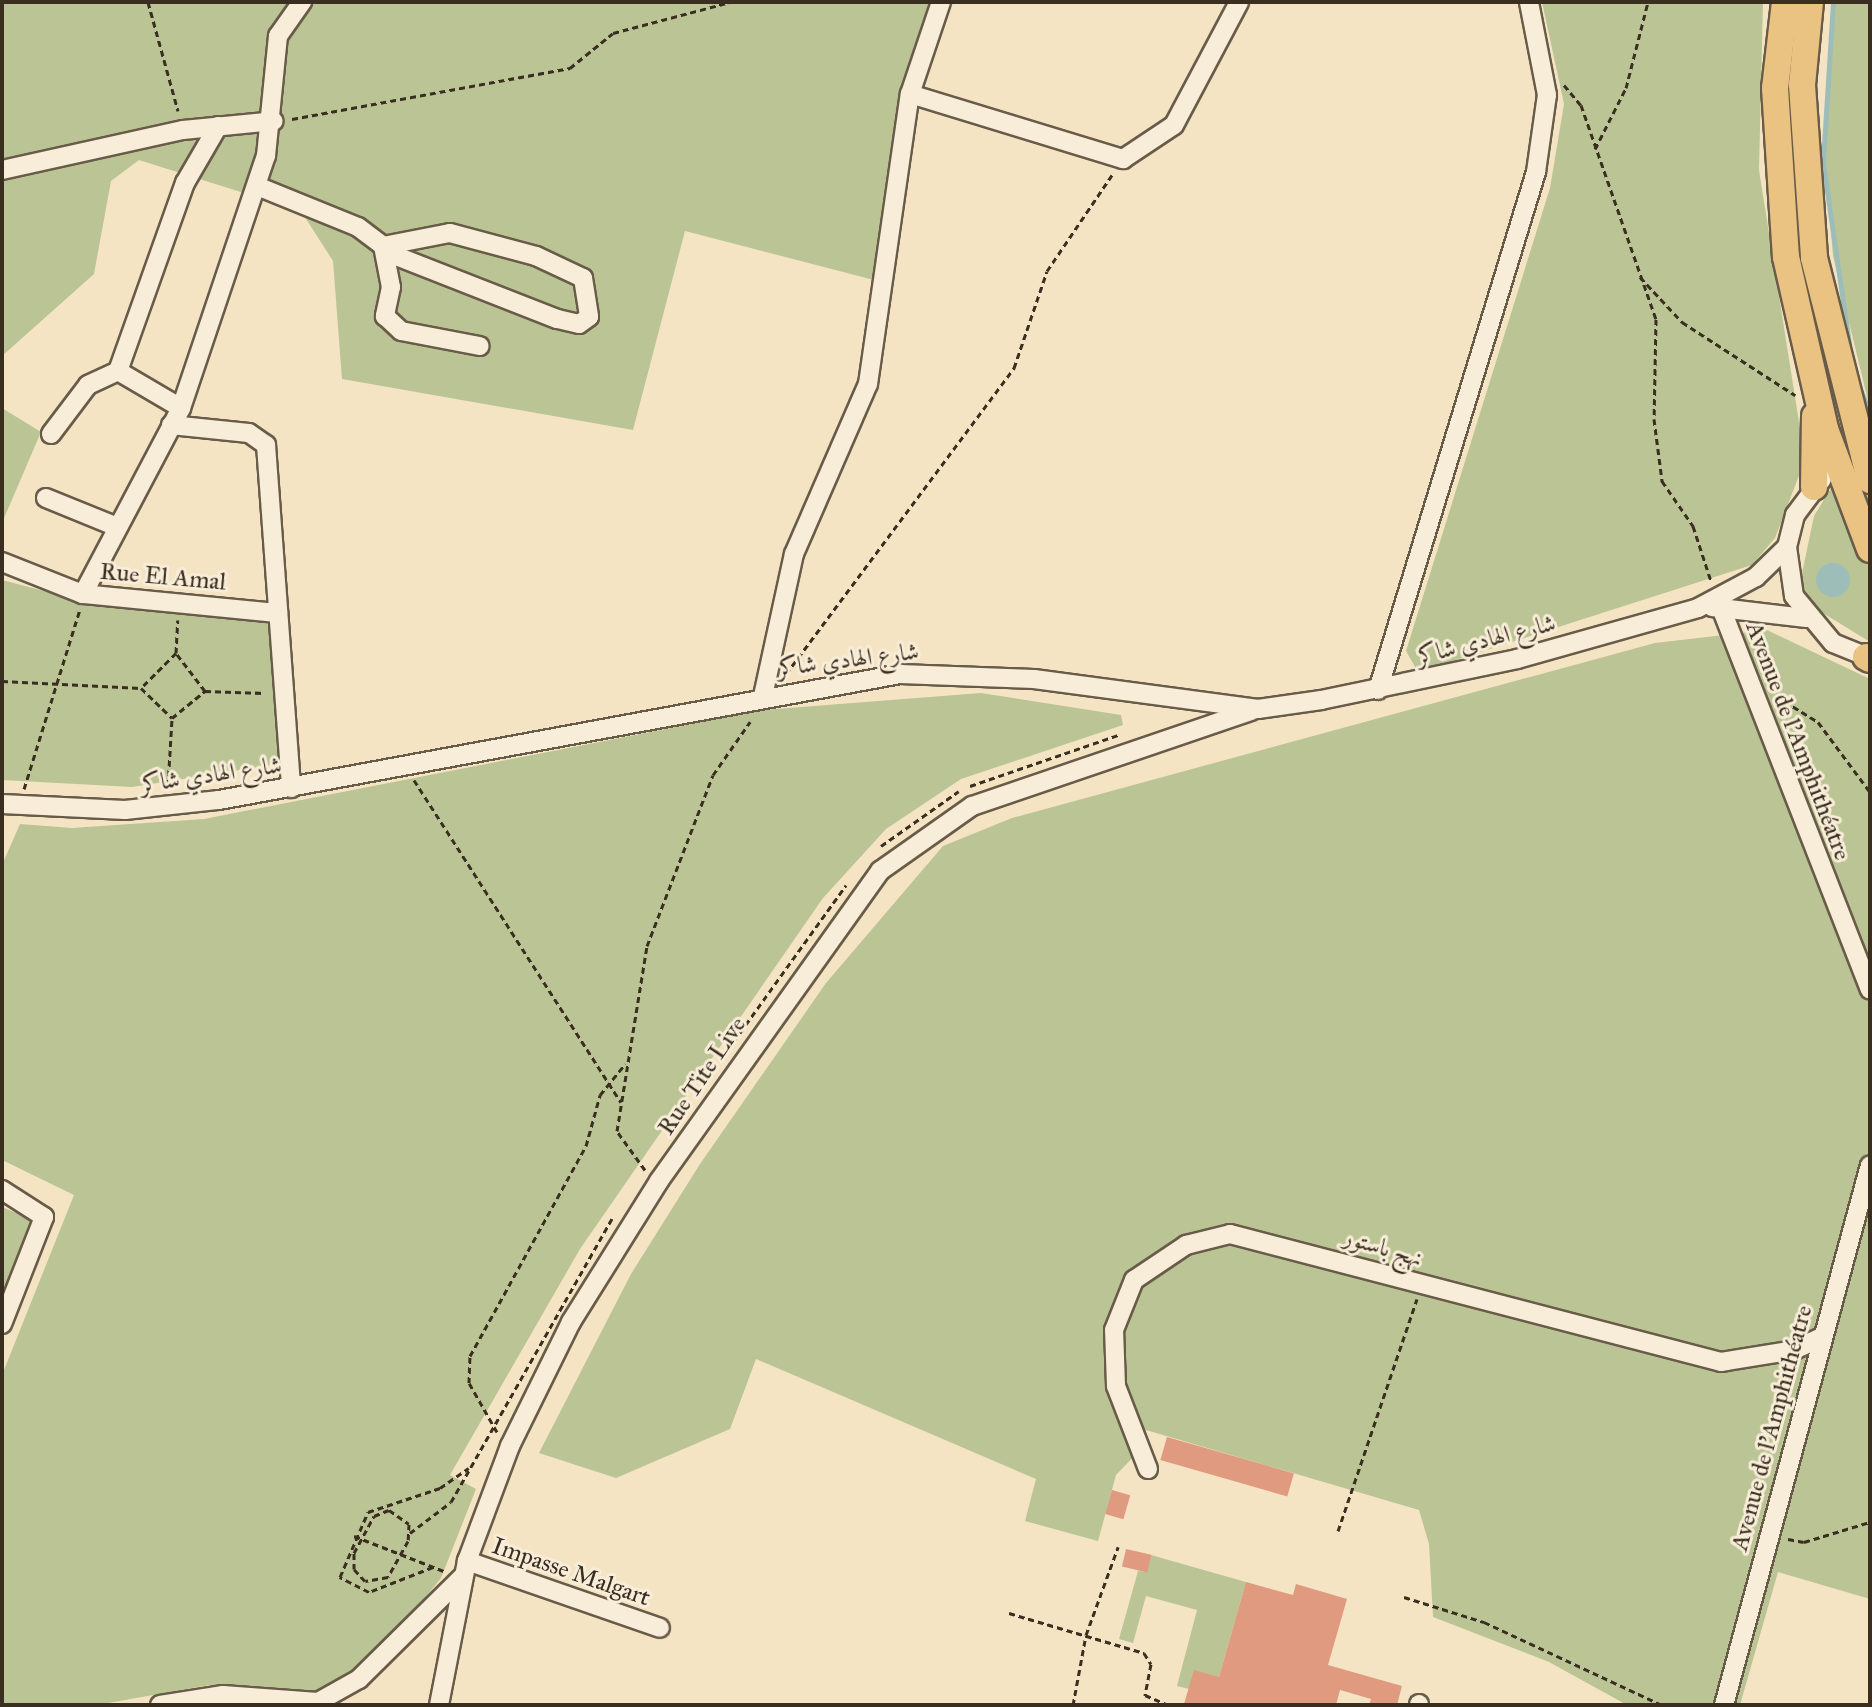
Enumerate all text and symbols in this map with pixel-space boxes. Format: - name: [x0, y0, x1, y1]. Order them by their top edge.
- street label: Rue El Amal: [99, 557, 227, 597]
- street label: شارع الهادي شاكر: [1413, 609, 1559, 671]
- street label: Avenue de l'Amphithéatre: [1739, 618, 1857, 864]
- street label: شارع الهادي شاكر: [776, 637, 920, 683]
- street label: شارع الهادي شاكر: [139, 751, 283, 799]
- street label: Rue Tite Live: [652, 1011, 752, 1141]
- street label: نهج باستور: [1340, 1222, 1426, 1274]
- street label: Avenue de l'Amphithéatre: [1725, 1302, 1819, 1554]
- street label: Impasse Malgart: [488, 1531, 654, 1613]

